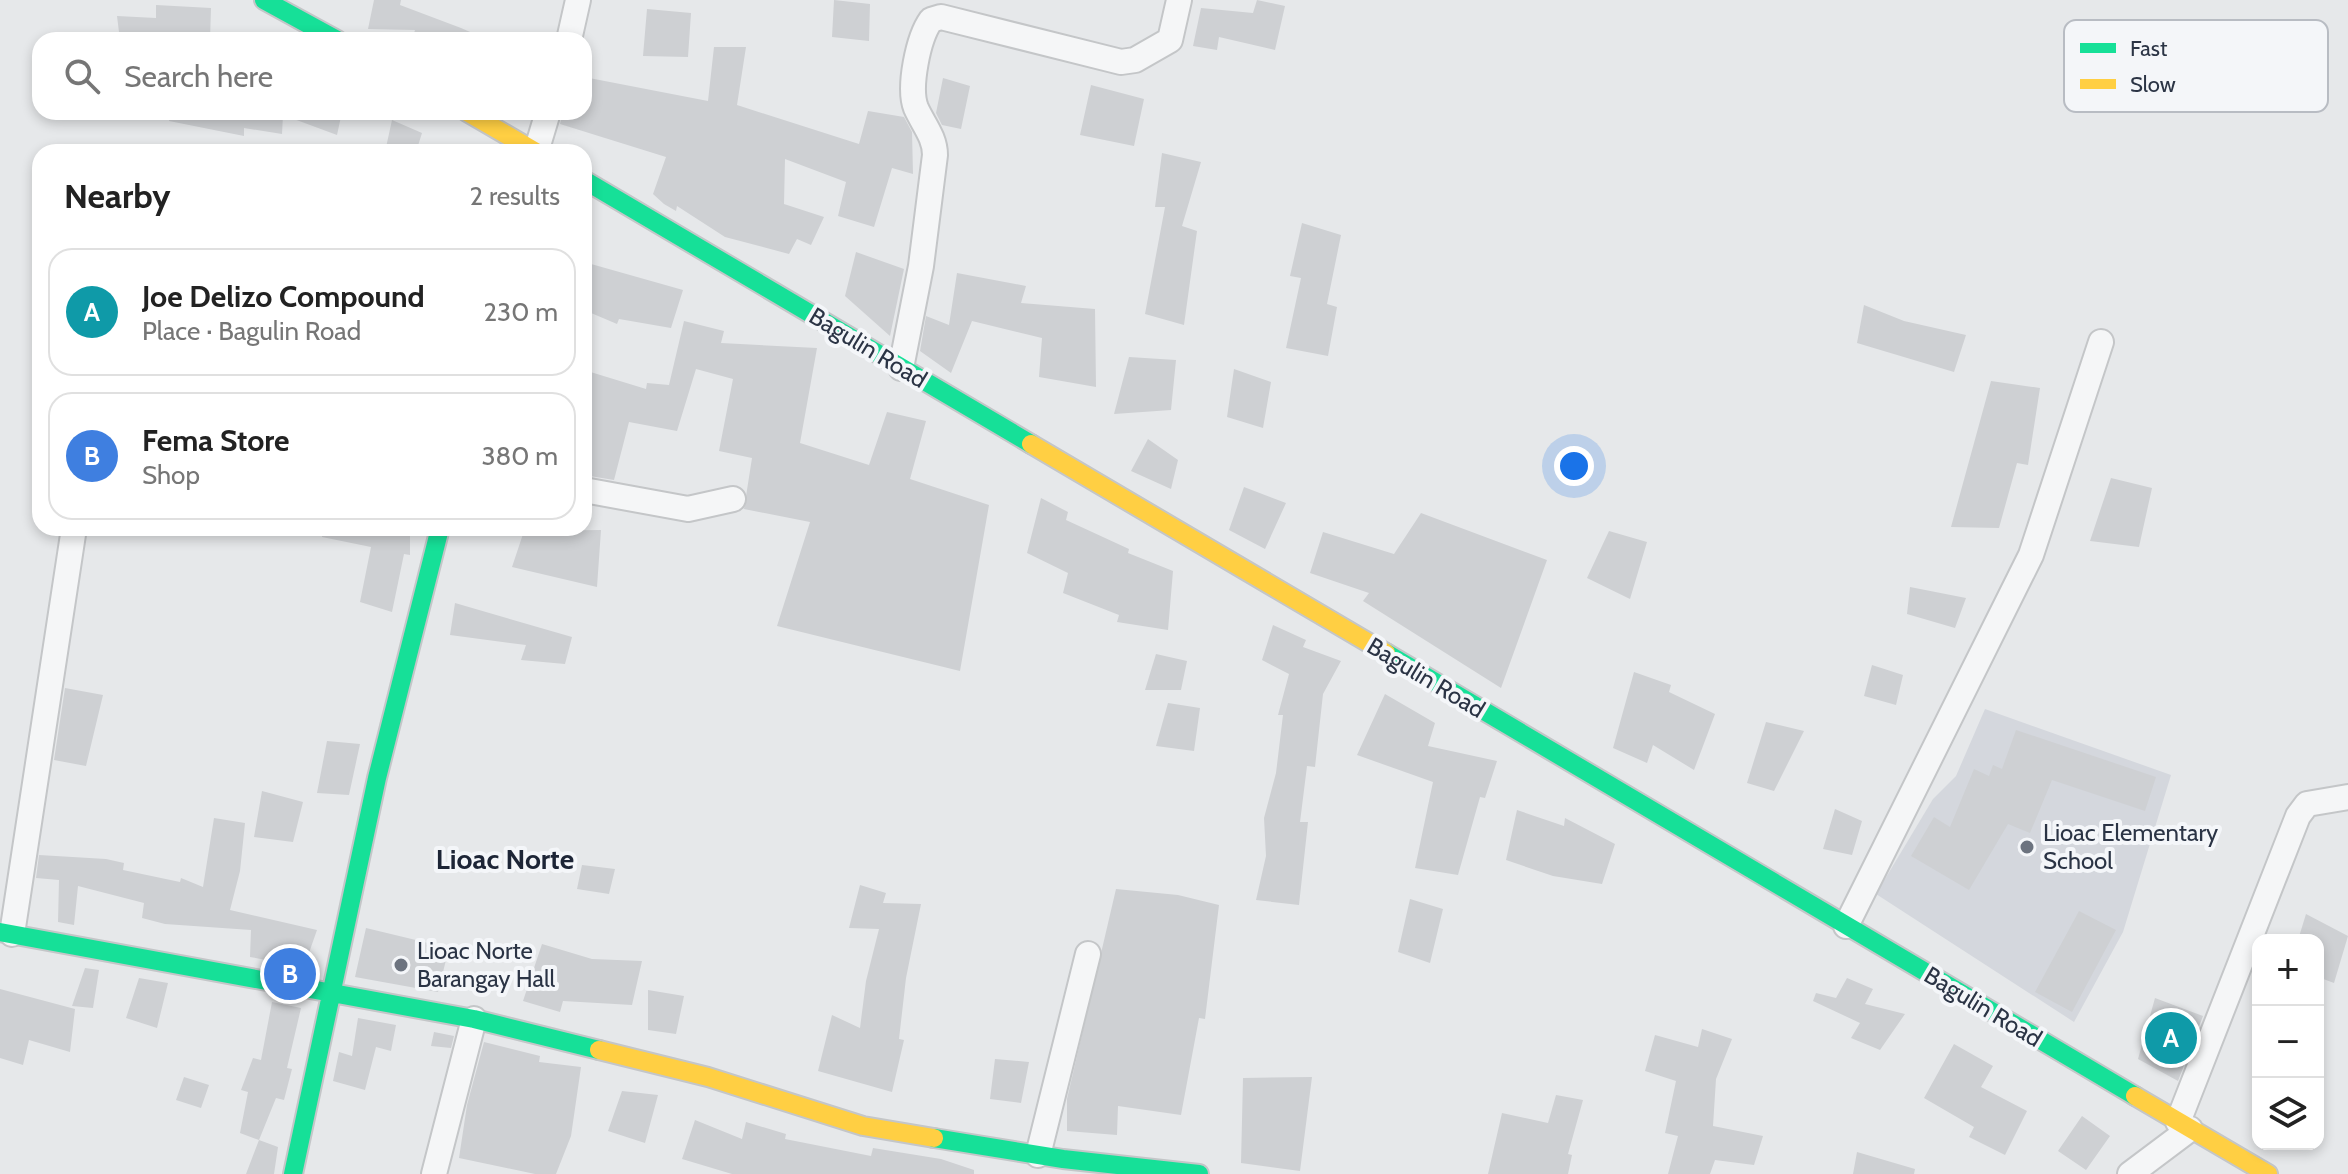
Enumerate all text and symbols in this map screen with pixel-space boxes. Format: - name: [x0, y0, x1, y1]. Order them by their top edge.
- legend: [2064, 20, 2328, 112]
- search box: [32, 32, 592, 120]
- text: Fast: [2130, 35, 2168, 62]
- icon: search: [60, 54, 104, 98]
- text: Search here: [124, 58, 273, 95]
- text: Slow: [2130, 71, 2176, 98]
- text: Nearby: [64, 175, 171, 217]
- text: 2 results: [469, 180, 560, 212]
- text: Joe Delizo Compound: [142, 278, 425, 315]
- text: A: [84, 296, 100, 328]
- text: 230 m: [484, 296, 558, 328]
- street label: Bagulin Road: [804, 301, 932, 394]
- text: Place · Bagulin Road: [142, 315, 361, 347]
- text: Fema Store: [142, 422, 289, 459]
- text: B: [84, 440, 100, 472]
- text: 380 m: [481, 440, 558, 472]
- your location: [1554, 446, 1594, 486]
- text: Shop: [142, 459, 200, 491]
- street label: Bagulin Road: [1362, 631, 1490, 724]
- place label: Lioac Elementary School: [2043, 818, 2218, 875]
- marker: Lioac Elementary School: [2018, 838, 2036, 856]
- district label: Lioac Norte: [436, 842, 574, 876]
- map controls: [2252, 934, 2324, 1150]
- button: +: [2252, 934, 2324, 1006]
- place label: Lioac Norte Barangay Hall: [417, 936, 556, 993]
- pin: B: [264, 944, 316, 1004]
- marker: Lioac Norte Barangay Hall: [392, 956, 410, 974]
- street label: Bagulin Road: [1919, 960, 2047, 1053]
- button: −: [2252, 1006, 2324, 1078]
- pin: A: [2145, 1008, 2197, 1068]
- button: layers: [2252, 1078, 2324, 1150]

